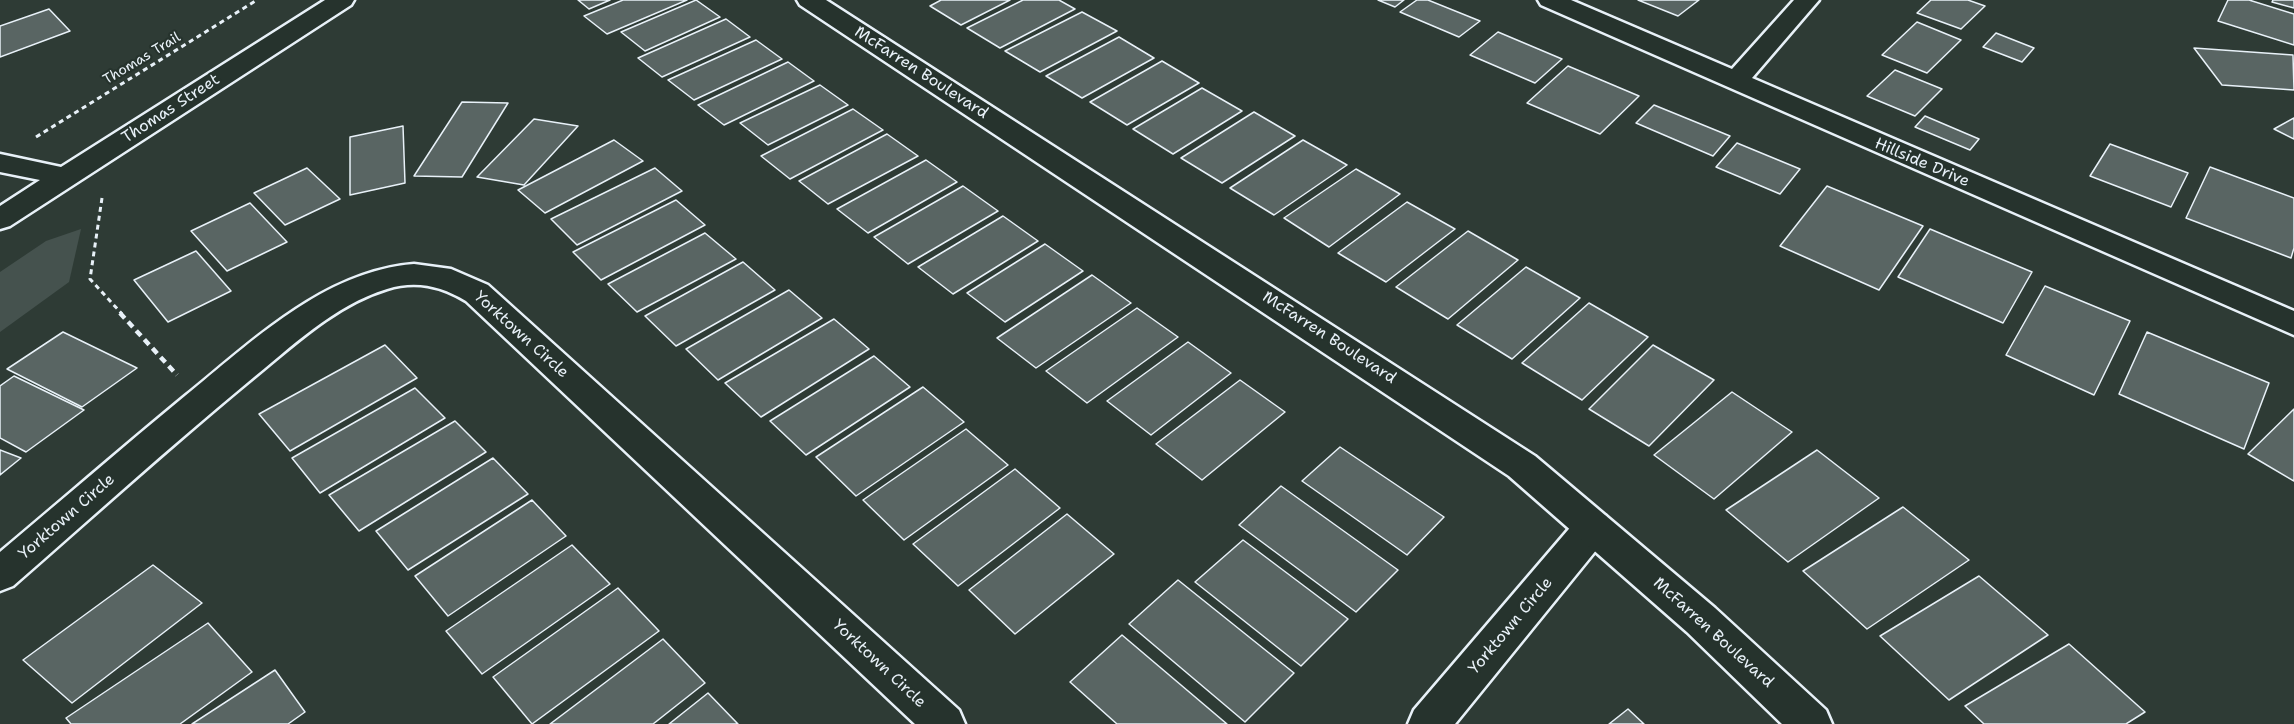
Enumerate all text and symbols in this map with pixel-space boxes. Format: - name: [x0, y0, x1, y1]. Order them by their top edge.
- street label: McFarren Boulevard: [851, 23, 991, 123]
- street label: Thomas Trail: [100, 29, 184, 89]
- street label: Thomas Street: [119, 70, 223, 148]
- street label: Hillside Drive: [1872, 134, 1972, 192]
- street label: Yorktown Circle: [470, 288, 572, 382]
- street label: McFarren Boulevard: [1259, 288, 1399, 388]
- street label: Yorktown Circle: [15, 470, 119, 564]
- street label: Yorktown Circle: [1465, 574, 1557, 678]
- street label: McFarren Boulevard: [1649, 574, 1777, 692]
- street label: Yorktown Circle: [828, 616, 930, 712]

